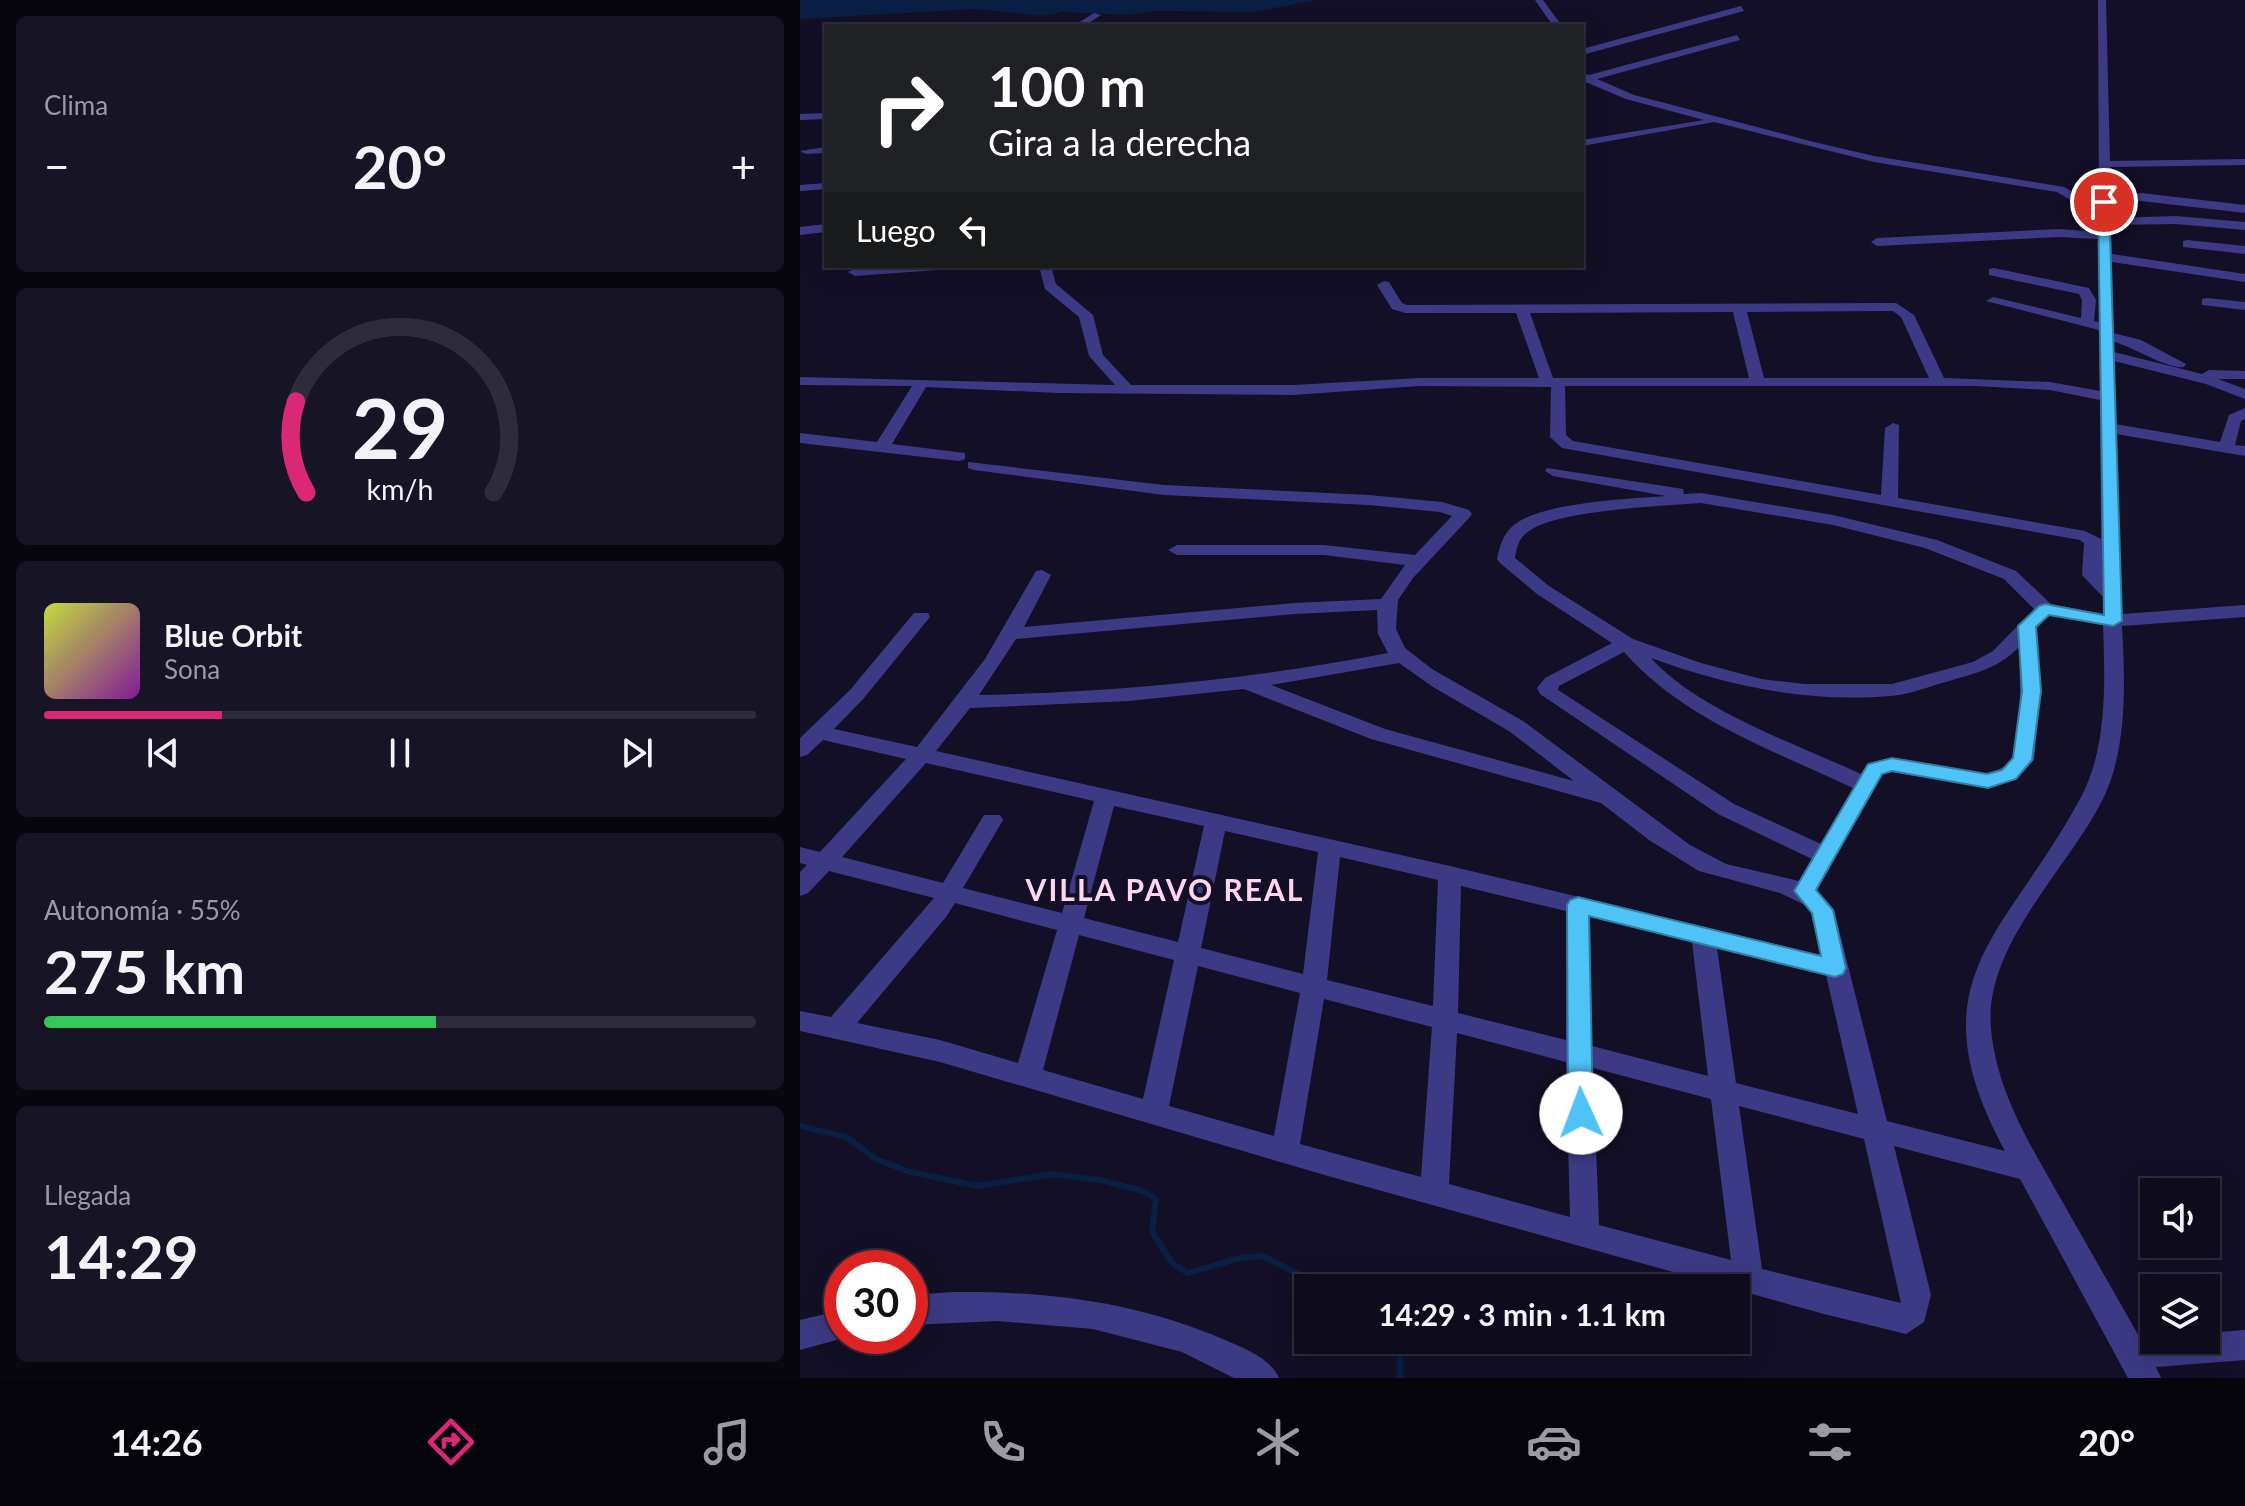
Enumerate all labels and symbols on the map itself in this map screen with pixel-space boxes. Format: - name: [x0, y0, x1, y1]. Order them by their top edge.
- pin: [2070, 168, 2138, 236]
- district label: VILLA PAVO REAL: [1025, 871, 1304, 907]
- position arrow: [1539, 1071, 1623, 1155]
- speed limit sign: 30: [824, 1250, 928, 1354]

